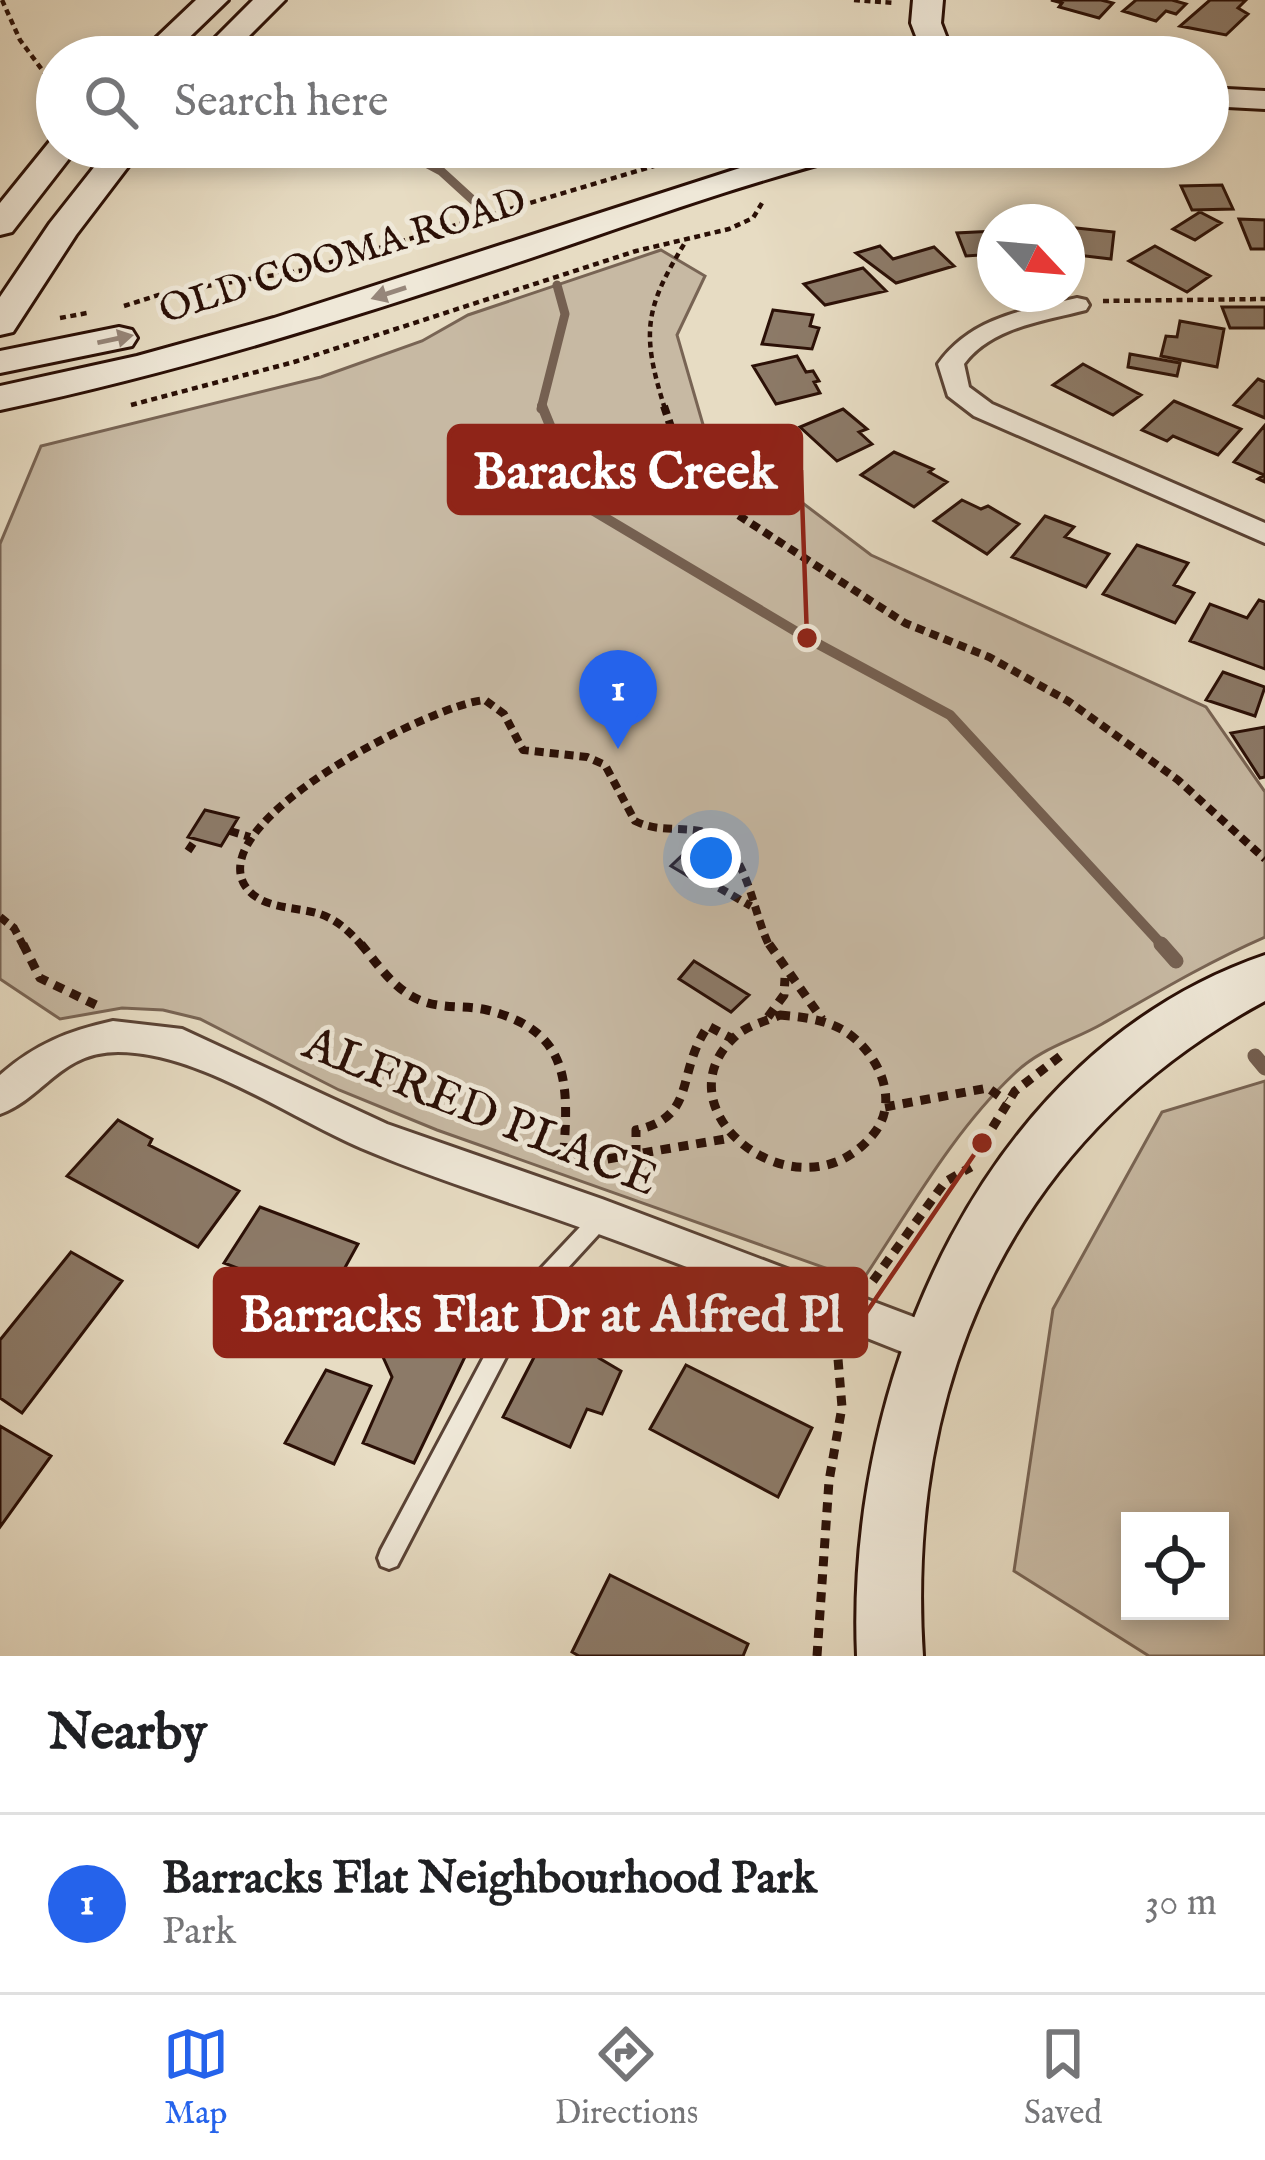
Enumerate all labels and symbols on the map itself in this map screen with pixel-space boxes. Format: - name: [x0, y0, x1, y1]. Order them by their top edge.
- street label: OLD COOMA ROAD: [154, 178, 532, 336]
- north arrow: [977, 204, 1085, 312]
- one-way arrow: [370, 285, 407, 304]
- one-way arrow: [96, 329, 134, 348]
- callout: Baracks Creek: [449, 426, 801, 513]
- text: Baracks Creek: [473, 442, 779, 507]
- pin: 1: [579, 650, 657, 749]
- your location: [681, 828, 741, 888]
- street label: ALFRED PLACE: [293, 1014, 666, 1211]
- callout: Barracks Flat Dr at Alfred Pl: [215, 1269, 866, 1356]
- text: Barracks Flat Dr at Alfred Pl: [240, 1285, 843, 1350]

